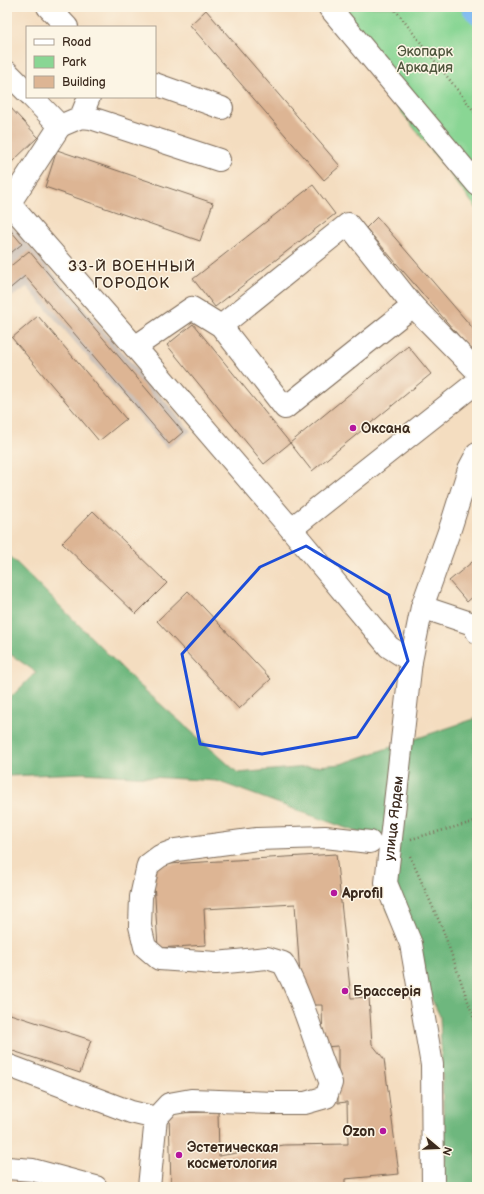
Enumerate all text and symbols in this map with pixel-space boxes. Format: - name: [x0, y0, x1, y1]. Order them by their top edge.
- legend: [26, 26, 156, 98]
- text: Road: [62, 35, 91, 50]
- park label: Экопарк Аркадия: [396, 43, 453, 76]
- text: Park: [62, 55, 86, 70]
- text: Building: [62, 75, 106, 90]
- district label: 33-Й ВОЕННЫЙ ГОРОДОК: [68, 257, 196, 293]
- place label: Оксана: [361, 420, 411, 437]
- marker: Оксана: [348, 423, 358, 433]
- street label: улица Ярдем: [380, 775, 407, 862]
- place label: Aprofil: [341, 885, 383, 902]
- marker: Aprofil: [329, 888, 339, 898]
- place label: Брассерiя: [353, 983, 421, 1000]
- marker: Брассерiя: [340, 986, 350, 996]
- place label: Ozon: [342, 1123, 375, 1140]
- marker: Ozon: [378, 1126, 388, 1136]
- north arrow: [418, 1128, 458, 1168]
- place label: Эстетическая косметология: [187, 1139, 279, 1172]
- text: N: [439, 1145, 454, 1157]
- marker: Эстетическая косметология: [174, 1150, 184, 1160]

